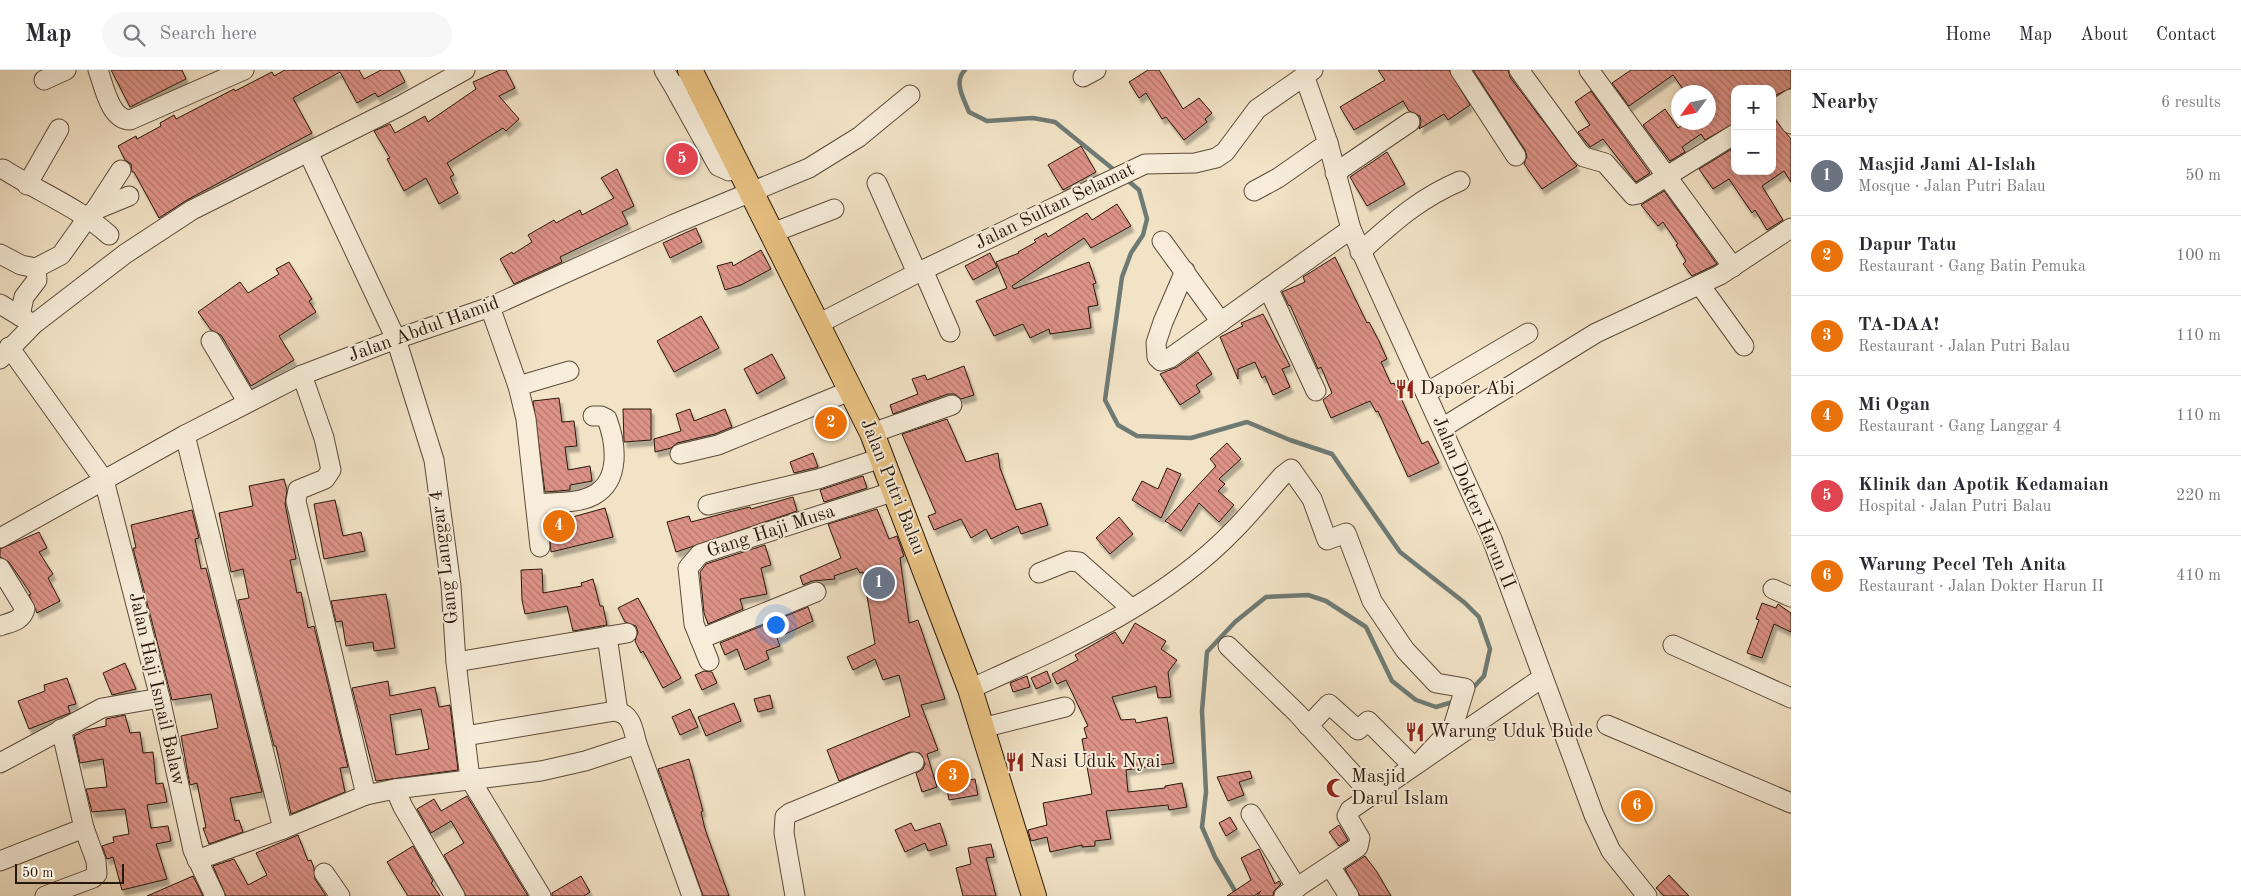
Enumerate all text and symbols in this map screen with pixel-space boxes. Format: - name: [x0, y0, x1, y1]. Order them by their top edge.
- search box: [102, 12, 452, 57]
- icon: search: [120, 21, 148, 49]
- text: Map: [25, 23, 72, 47]
- text: Search here: [160, 25, 257, 44]
- text: Home: [1945, 26, 1991, 44]
- text: Map: [2019, 26, 2052, 44]
- text: About: [2080, 26, 2128, 44]
- text: Contact: [2156, 26, 2216, 44]
- north arrow: [1671, 85, 1716, 130]
- map controls: [1731, 85, 1776, 175]
- button: +: [1731, 85, 1776, 130]
- text: Nearby: [1811, 92, 1879, 113]
- text: 6 results: [2161, 95, 2221, 111]
- button: −: [1731, 130, 1776, 175]
- pin: 5: [666, 140, 698, 178]
- text: Masjid Jami Al-Islah: [1858, 156, 2036, 175]
- street label: Jalan Sultan Selamat: [972, 160, 1138, 254]
- text: 1: [1822, 168, 1832, 184]
- text: 50 m: [2185, 168, 2221, 184]
- text: Mosque · Jalan Putri Balau: [1858, 179, 2046, 195]
- text: Dapur Tatu: [1858, 236, 1957, 255]
- text: 2: [1822, 248, 1832, 264]
- text: 100 m: [2176, 248, 2221, 264]
- text: Restaurant · Gang Batin Pemuka: [1858, 259, 2086, 275]
- street label: Jalan Abdul Hamid: [346, 294, 502, 366]
- text: TA-DAA!: [1858, 316, 1939, 335]
- text: 3: [1822, 328, 1832, 344]
- text: 110 m: [2176, 328, 2221, 344]
- text: Restaurant · Jalan Putri Balau: [1858, 339, 2070, 355]
- restaurant icon: Dapoer Abi: [1394, 378, 1416, 400]
- place label: Dapoer Abi: [1420, 380, 1515, 399]
- text: Mi Ogan: [1858, 396, 1930, 415]
- pin: 2: [815, 404, 847, 442]
- text: 4: [1822, 408, 1832, 424]
- text: 110 m: [2176, 408, 2221, 424]
- street label: Jalan Dokter Harun II: [1428, 414, 1518, 592]
- street label: Jalan Putri Balau: [856, 416, 928, 558]
- text: Restaurant · Gang Langgar 4: [1858, 419, 2062, 435]
- text: Klinik dan Apotik Kedamaian: [1858, 476, 2109, 495]
- text: 5: [1822, 488, 1832, 504]
- text: 220 m: [2176, 488, 2221, 504]
- street label: Gang Langgar 4: [427, 489, 463, 625]
- text: Hospital · Jalan Putri Balau: [1858, 499, 2051, 515]
- street label: Gang Haji Musa: [705, 502, 838, 562]
- pin: 4: [543, 507, 575, 545]
- text: Warung Pecel Teh Anita: [1858, 556, 2066, 575]
- pin: 1: [863, 564, 895, 602]
- text: 6: [1822, 568, 1832, 584]
- text: 410 m: [2176, 568, 2221, 584]
- text: Restaurant · Jalan Dokter Harun II: [1858, 579, 2104, 595]
- street label: Jalan Haji Ismail Balaw: [125, 591, 188, 788]
- your location: [763, 612, 789, 638]
- restaurant icon: Warung Uduk Bude: [1404, 721, 1426, 743]
- place label: Warung Uduk Bude: [1430, 723, 1593, 742]
- restaurant icon: Nasi Uduk Nyai: [1004, 751, 1026, 773]
- place label: Nasi Uduk Nyai: [1030, 753, 1161, 772]
- pin: 3: [937, 757, 969, 795]
- place label: Masjid Darul Islam: [1351, 768, 1449, 809]
- mosque icon: Masjid Darul Islam: [1325, 777, 1347, 799]
- pin: 6: [1621, 787, 1653, 825]
- scale bar: [15, 861, 124, 884]
- text: 50 m: [22, 866, 53, 880]

